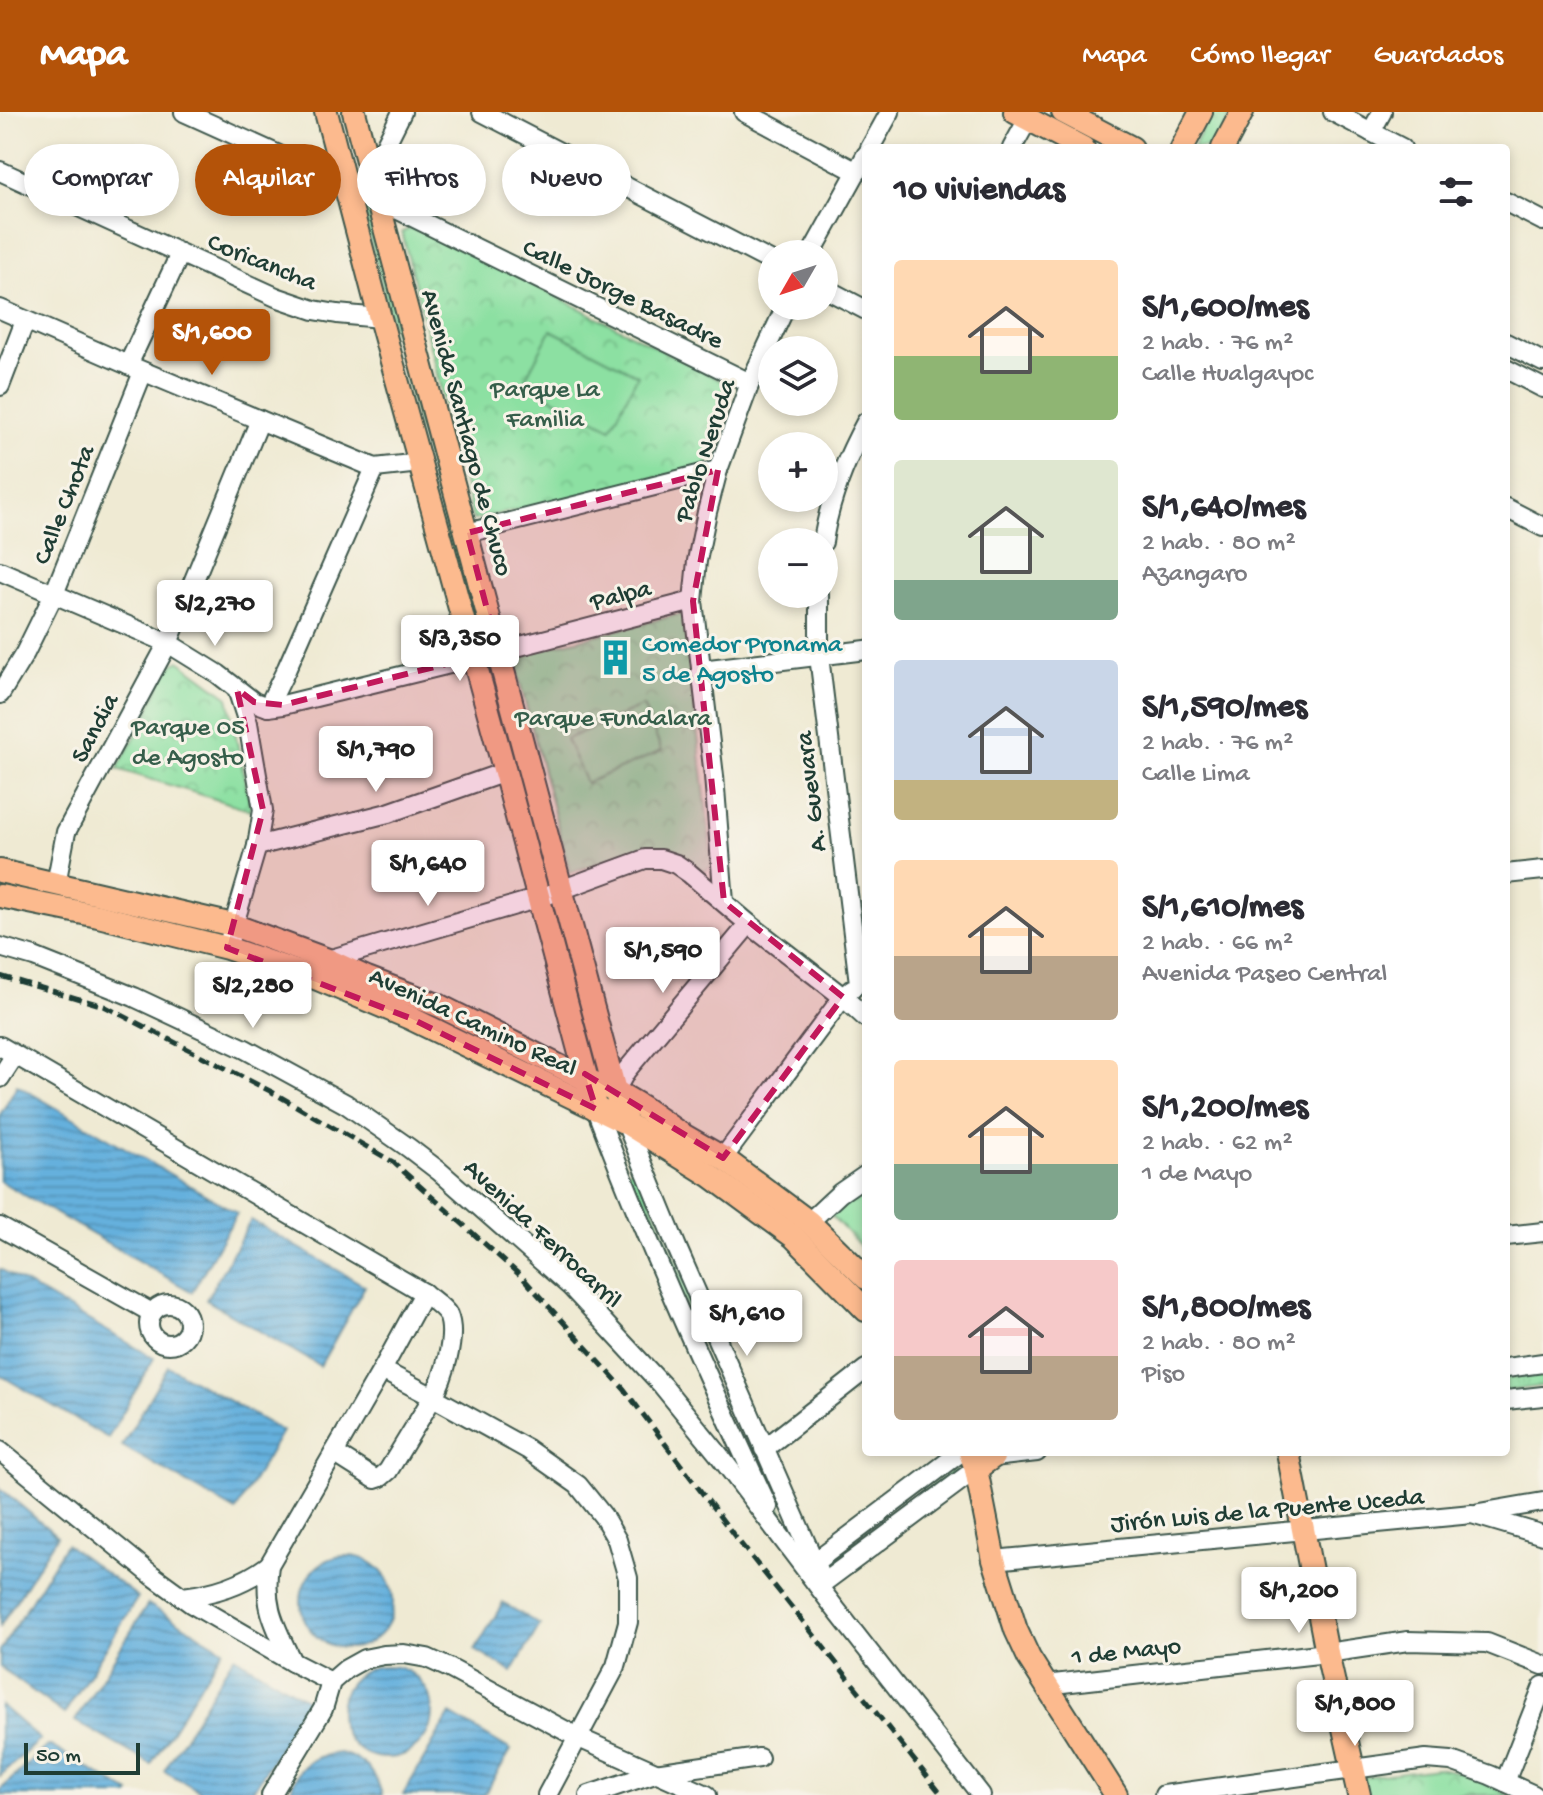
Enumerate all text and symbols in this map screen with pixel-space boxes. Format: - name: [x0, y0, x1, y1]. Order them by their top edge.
- text: Mapa: [40, 34, 127, 78]
- text: Mapa: [1082, 40, 1147, 73]
- text: Cómo llegar: [1191, 40, 1330, 73]
- text: Guardados: [1374, 40, 1503, 73]
- chip: Comprar: [24, 144, 179, 216]
- chip: Alquilar: [195, 144, 341, 216]
- chip: Filtros: [357, 144, 486, 216]
- chip: Nuevo: [502, 144, 631, 216]
- icon: filters: [1434, 170, 1478, 214]
- text: 10 viviendas: [894, 172, 1065, 212]
- street label: Coricancha: [202, 228, 322, 301]
- street label: Calle Jorge Basadre: [516, 234, 728, 358]
- north arrow: [758, 240, 838, 320]
- map controls: [758, 240, 838, 608]
- street label: Avenida Santiago de Chuco: [411, 286, 518, 580]
- text: S/1,600/mes: [1142, 289, 1309, 329]
- icon: home: [958, 292, 1054, 388]
- pin: S/1,600: [138, 309, 286, 377]
- text: S/1,600: [172, 319, 252, 350]
- text: 2 hab. · 76 m²: [1142, 329, 1293, 360]
- button: layers: [758, 336, 838, 416]
- text: Calle Hualgayoc: [1142, 360, 1313, 391]
- street label: Pablo Neruda: [669, 374, 746, 528]
- park label: Parque La Familia: [489, 376, 601, 437]
- button: +: [758, 432, 838, 512]
- street label: Calle Chota: [28, 440, 105, 570]
- text: S/1,640/mes: [1142, 489, 1305, 529]
- icon: home: [958, 492, 1054, 588]
- button: −: [758, 528, 838, 608]
- text: 2 hab. · 80 m²: [1142, 529, 1296, 560]
- text: Azangaro: [1142, 560, 1248, 591]
- street label: Palpa: [586, 574, 656, 620]
- pin: S/2,270: [141, 580, 289, 648]
- text: S/2,270: [175, 590, 255, 621]
- pin: S/3,350: [386, 615, 534, 683]
- text: S/3,350: [419, 625, 501, 656]
- place label: Comedor Pronama 5 de Agosto: [642, 631, 844, 692]
- building icon: Comedor Pronama 5 de Agosto: [597, 638, 635, 676]
- street label: Sandia: [66, 688, 129, 769]
- text: S/1,590/mes: [1142, 689, 1307, 729]
- icon: home: [958, 692, 1054, 788]
- park label: Parque Fundalara: [514, 705, 713, 736]
- park label: Parque 05 de Agosto: [130, 714, 245, 775]
- pin: S/1,790: [302, 726, 450, 794]
- street label: A. Guevara: [791, 728, 836, 853]
- text: 2 hab. · 76 m²: [1142, 729, 1293, 760]
- text: S/1,790: [337, 736, 415, 767]
- text: Calle Lima: [1142, 760, 1250, 791]
- pin: S/1,640: [354, 840, 502, 908]
- text: S/1,640: [389, 850, 467, 881]
- text: S/1,610/mes: [1142, 889, 1303, 929]
- icon: home: [958, 892, 1054, 988]
- pin: S/1,590: [589, 927, 737, 995]
- text: 2 hab. · 66 m²: [1142, 929, 1293, 960]
- text: S/1,590: [624, 937, 702, 968]
- text: Avenida Paseo Central: [1142, 960, 1387, 991]
- pin: S/2,280: [179, 962, 327, 1030]
- street label: Avenida Camino Real: [363, 962, 581, 1086]
- text: S/2,280: [213, 972, 293, 1003]
- text: S/1,200/mes: [1142, 1089, 1308, 1129]
- icon: home: [958, 1092, 1054, 1188]
- text: 2 hab. · 62 m²: [1142, 1129, 1293, 1160]
- street label: Avenida Ferrocarril: [455, 1154, 627, 1317]
- text: 1 de Mayo: [1142, 1160, 1252, 1191]
- text: S/1,800/mes: [1142, 1289, 1310, 1329]
- pin: S/1,610: [673, 1290, 821, 1358]
- icon: home: [958, 1292, 1054, 1388]
- text: S/1,610: [709, 1300, 785, 1331]
- text: 2 hab. · 80 m²: [1142, 1329, 1296, 1360]
- text: Piso: [1142, 1360, 1185, 1391]
- street label: Jirón Luis de la Puente Uceda: [1109, 1483, 1427, 1542]
- pin: S/1,200: [1225, 1567, 1373, 1635]
- text: S/1,200: [1259, 1577, 1339, 1608]
- street label: 1 de Mayo: [1069, 1632, 1183, 1675]
- pin: S/1,800: [1281, 1680, 1429, 1748]
- text: S/1,800: [1315, 1690, 1395, 1721]
- scale bar: [24, 1739, 140, 1775]
- text: 50 m: [36, 1744, 81, 1770]

